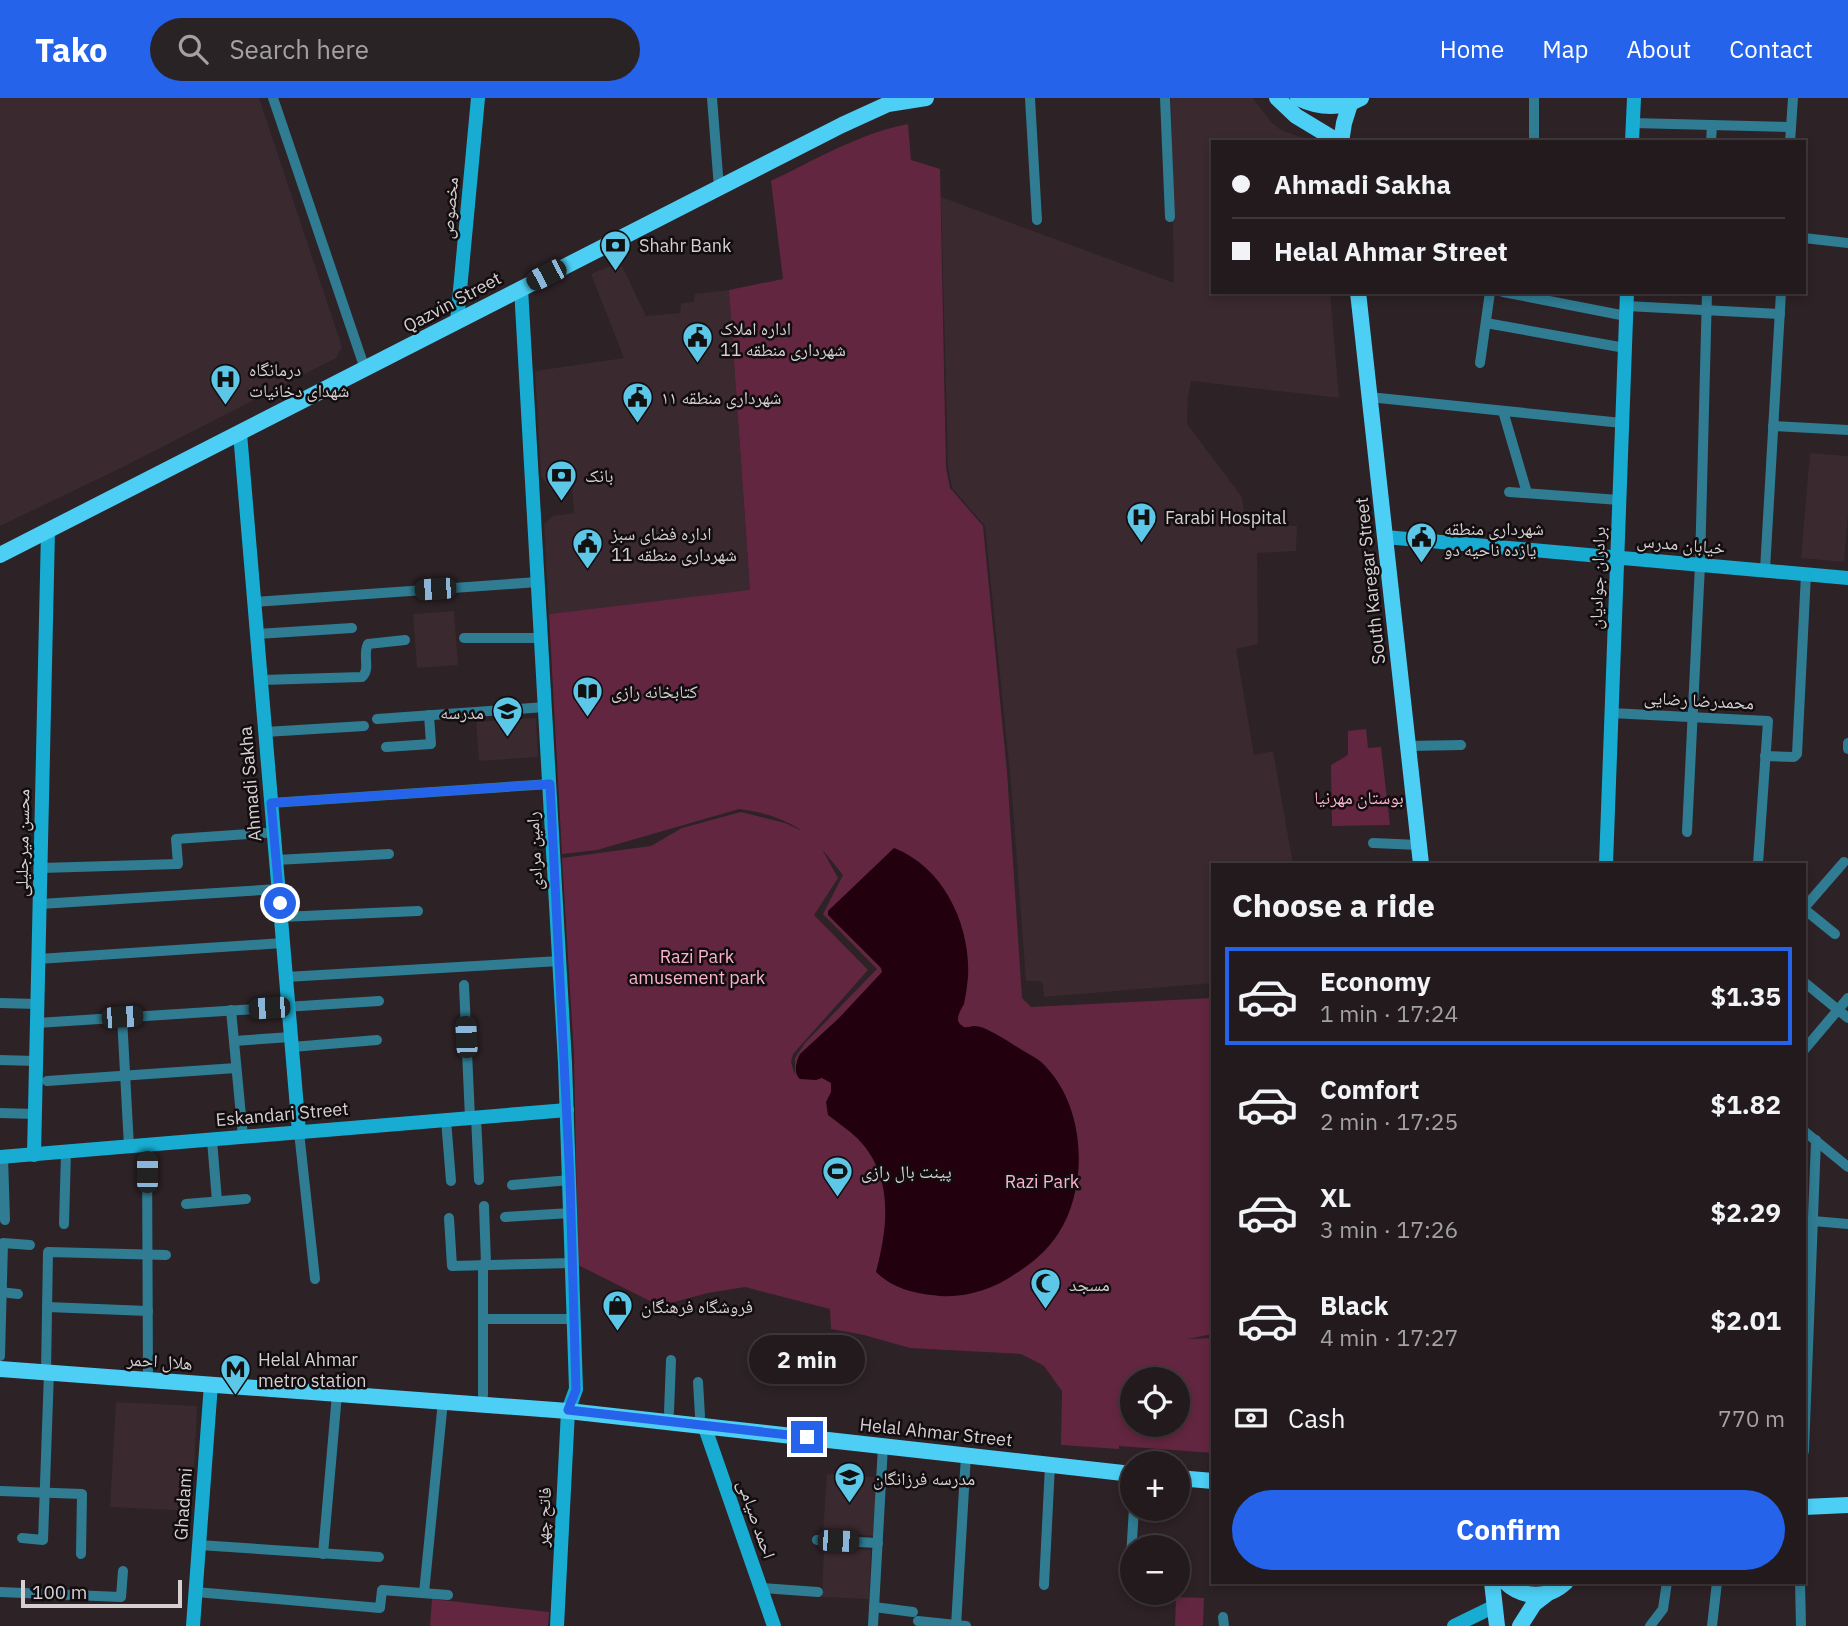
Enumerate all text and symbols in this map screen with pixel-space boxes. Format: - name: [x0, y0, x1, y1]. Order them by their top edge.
- search box: [150, 18, 640, 81]
- text: Tako: [35, 28, 108, 71]
- icon: search: [174, 30, 212, 68]
- text: Search here: [230, 32, 369, 66]
- text: Home: [1440, 33, 1504, 65]
- text: Map: [1542, 33, 1588, 65]
- text: About: [1626, 33, 1691, 65]
- text: Contact: [1729, 33, 1813, 65]
- text: Ahmadi Sakha: [1274, 167, 1451, 201]
- street label: مخصوص: [435, 176, 463, 240]
- bank icon: Shahr Bank: [599, 228, 633, 272]
- place label: Shahr Bank: [639, 234, 732, 257]
- text: Helal Ahmar Street: [1274, 234, 1508, 268]
- car: [523, 256, 570, 294]
- street label: Qazvin Street: [399, 267, 505, 337]
- place label: اداره املاک شهرداری منطقه 11: [720, 317, 846, 361]
- public building icon: اداره املاک شهرداری منطقه 11: [680, 321, 714, 365]
- place label: درمانگاه شهدای دخانیات: [249, 358, 349, 402]
- hospital icon: درمانگاه شهدای دخانیات: [209, 362, 243, 406]
- public building icon: شهرداری منطقه ۱۱: [621, 380, 655, 424]
- place label: شهرداری منطقه ۱۱: [661, 386, 781, 409]
- bank icon: بانک: [545, 458, 579, 502]
- place label: بانک: [585, 464, 613, 487]
- street label: South Karegar Street: [1350, 496, 1390, 666]
- hospital icon: Farabi Hospital: [1125, 500, 1159, 544]
- place label: Farabi Hospital: [1165, 506, 1287, 529]
- place label: شهرداری منطقه یازده ناحیه دو: [1444, 517, 1544, 561]
- public building icon: شهرداری منطقه یازده ناحیه دو: [1404, 521, 1438, 565]
- place label: اداره فضای سبز شهرداری منطقه 11: [610, 522, 737, 566]
- public building icon: اداره فضای سبز شهرداری منطقه 11: [571, 526, 605, 570]
- street label: برادران جوادیان: [1584, 526, 1610, 630]
- street label: خیابان مدرس: [1636, 529, 1726, 559]
- car: [414, 577, 457, 601]
- library icon: کتابخانه رازی: [571, 674, 605, 718]
- place label: کتابخانه رازی: [611, 680, 698, 703]
- street label: محمدرضا رضایی: [1643, 686, 1755, 714]
- school or university icon: مدرسه: [490, 695, 524, 739]
- place label: مدرسه: [440, 701, 484, 724]
- street label: Ahmadi Sakha: [233, 725, 266, 843]
- park label: بوستان مهرنیا: [1314, 786, 1404, 809]
- street label: محسن میرجلیلی: [10, 789, 34, 897]
- street label: رامین مرادی: [520, 811, 548, 891]
- text: Choose a ride: [1232, 884, 1435, 926]
- route start: [264, 887, 296, 919]
- park label: Razi Park amusement park: [629, 945, 766, 989]
- text: Economy: [1320, 964, 1431, 998]
- icon: car: [1236, 965, 1299, 1028]
- text: $1.35: [1711, 979, 1781, 1013]
- car: [248, 996, 291, 1020]
- text: 1 min · 17:24: [1320, 998, 1458, 1028]
- car: [101, 1005, 144, 1029]
- car: [455, 1015, 478, 1059]
- text: Comfort: [1320, 1072, 1419, 1106]
- icon: car: [1236, 1073, 1299, 1136]
- text: $1.82: [1711, 1087, 1781, 1121]
- street label: Eskandari Street: [215, 1097, 349, 1131]
- text: 2 min · 17:25: [1320, 1106, 1458, 1136]
- car: [137, 1151, 158, 1193]
- sports icon: پینت بال رازی: [821, 1154, 855, 1198]
- place label: پینت بال رازی: [861, 1160, 952, 1183]
- park label: Razi Park: [1005, 1170, 1080, 1193]
- text: XL: [1320, 1180, 1351, 1214]
- icon: car: [1236, 1181, 1299, 1244]
- text: $2.29: [1711, 1195, 1781, 1229]
- text: 3 min · 17:26: [1320, 1214, 1458, 1244]
- mosque icon: مسجد: [1029, 1267, 1063, 1311]
- place label: مسجد: [1069, 1273, 1110, 1296]
- text: Black: [1320, 1288, 1388, 1322]
- shop icon: فروشگاه فرهنگان: [601, 1289, 635, 1333]
- icon: car: [1236, 1289, 1299, 1352]
- place label: فروشگاه فرهنگان: [641, 1295, 753, 1318]
- text: $2.01: [1711, 1303, 1781, 1337]
- text: 4 min · 17:27: [1320, 1322, 1458, 1352]
- callout: 2 min: [749, 1336, 865, 1384]
- text: 2 min: [777, 1344, 837, 1374]
- street label: هلال احمر: [126, 1347, 193, 1375]
- place label: Helal Ahmar metro station: [258, 1348, 366, 1392]
- metro station icon: Helal Ahmar metro station: [218, 1352, 252, 1396]
- map controls: [1120, 1367, 1190, 1605]
- button: locate: [1120, 1367, 1190, 1437]
- icon: cash: [1232, 1399, 1270, 1437]
- text: Cash: [1288, 1401, 1345, 1435]
- text: 770 m: [1718, 1403, 1785, 1433]
- street label: Helal Ahmar Street: [858, 1413, 1014, 1451]
- route end: [791, 1421, 823, 1453]
- button: +: [1120, 1451, 1190, 1521]
- school or university icon: مدرسه فرزانگان: [833, 1461, 867, 1505]
- street label: Ghadami: [169, 1467, 197, 1541]
- place label: مدرسه فرزانگان: [873, 1467, 975, 1490]
- street label: احمد صیامی: [733, 1477, 781, 1561]
- street label: فاتح چهر: [530, 1486, 557, 1549]
- button: Confirm: [1232, 1490, 1785, 1570]
- car: [817, 1530, 860, 1552]
- button: −: [1120, 1535, 1190, 1605]
- scale bar: [21, 1577, 182, 1609]
- text: 100 m: [32, 1580, 87, 1604]

